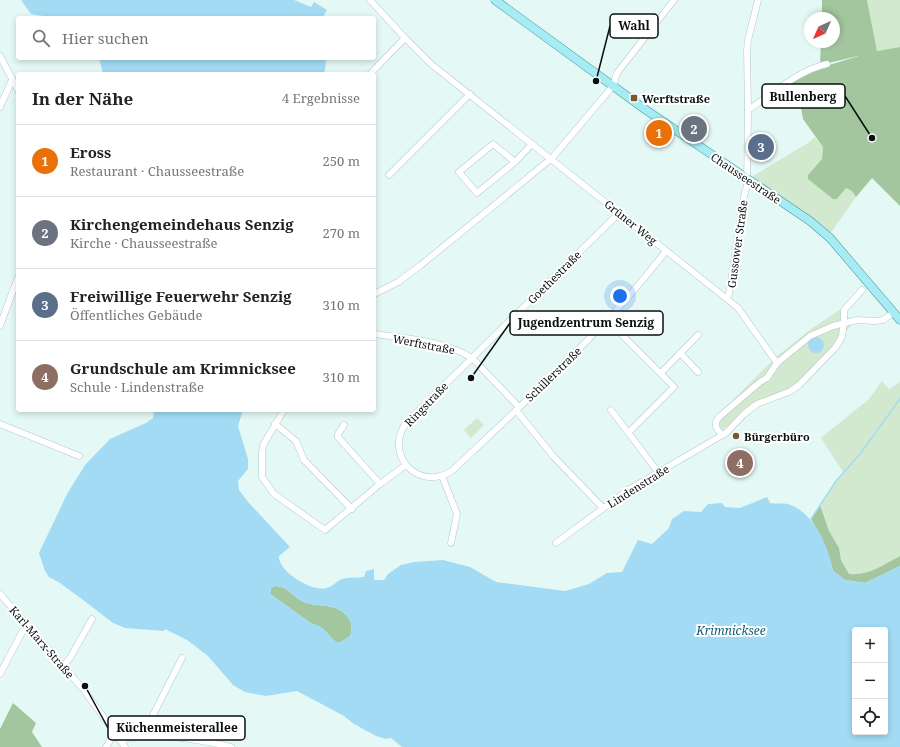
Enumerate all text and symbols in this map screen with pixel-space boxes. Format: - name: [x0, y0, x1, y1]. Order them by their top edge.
- north arrow: [804, 12, 840, 48]
- callout: Wahl: [610, 14, 658, 38]
- search box: [16, 16, 376, 60]
- text: Wahl: [618, 17, 651, 34]
- icon: search: [30, 27, 52, 49]
- text: Hier suchen: [62, 28, 149, 48]
- callout: Bullenberg: [762, 84, 845, 108]
- text: In der Nähe: [32, 87, 133, 110]
- text: Bullenberg: [769, 88, 837, 105]
- text: 4 Ergebnisse: [282, 89, 360, 107]
- place label: Werftstraße: [642, 91, 710, 106]
- marker: Werftstraße: [629, 93, 639, 103]
- pin: 2: [681, 114, 707, 144]
- pin: 1: [646, 118, 672, 148]
- pin: 3: [748, 132, 774, 162]
- text: Eross: [70, 142, 111, 162]
- street label: Chausseestraße: [708, 149, 784, 207]
- text: 1: [41, 152, 49, 170]
- text: 250 m: [323, 152, 360, 170]
- text: Restaurant · Chausseestraße: [70, 162, 244, 180]
- street label: Grüner Weg: [602, 196, 661, 248]
- street label: Gussower Straße: [723, 199, 751, 289]
- text: Kirchengemeindehaus Senzig: [70, 214, 294, 234]
- text: 2: [41, 224, 49, 242]
- text: 270 m: [323, 224, 360, 242]
- text: Kirche · Chausseestraße: [70, 234, 217, 252]
- street label: Goethestraße: [524, 247, 584, 307]
- text: Freiwillige Feuerwehr Senzig: [70, 286, 292, 306]
- your location: [610, 286, 630, 306]
- text: 3: [41, 296, 49, 314]
- text: 310 m: [323, 296, 360, 314]
- text: Öffentliches Gebäude: [70, 306, 203, 324]
- callout: Jugendzentrum Senzig: [510, 311, 663, 335]
- text: Jugendzentrum Senzig: [517, 314, 655, 331]
- street label: Werftstraße: [392, 331, 456, 357]
- street label: Schillerstraße: [522, 343, 584, 405]
- text: Grundschule am Krimnicksee: [70, 358, 296, 378]
- text: 4: [41, 368, 49, 386]
- text: 310 m: [323, 368, 360, 386]
- text: Schule · Lindenstraße: [70, 378, 204, 396]
- street label: Ringstraße: [401, 378, 451, 430]
- place label: Bürgerbüro: [744, 429, 810, 444]
- marker: Bürgerbüro: [731, 431, 741, 441]
- pin: 4: [727, 448, 753, 478]
- street label: Lindenstraße: [604, 461, 672, 511]
- street label: Karl-Marx-Straße: [6, 603, 78, 681]
- water label: Krimnicksee: [695, 622, 766, 639]
- map controls: [852, 627, 888, 735]
- button: +: [852, 627, 888, 663]
- button: −: [852, 663, 888, 699]
- button: locate: [852, 699, 888, 735]
- callout: Küchenmeisterallee: [108, 716, 245, 740]
- text: Küchenmeisterallee: [116, 719, 238, 736]

